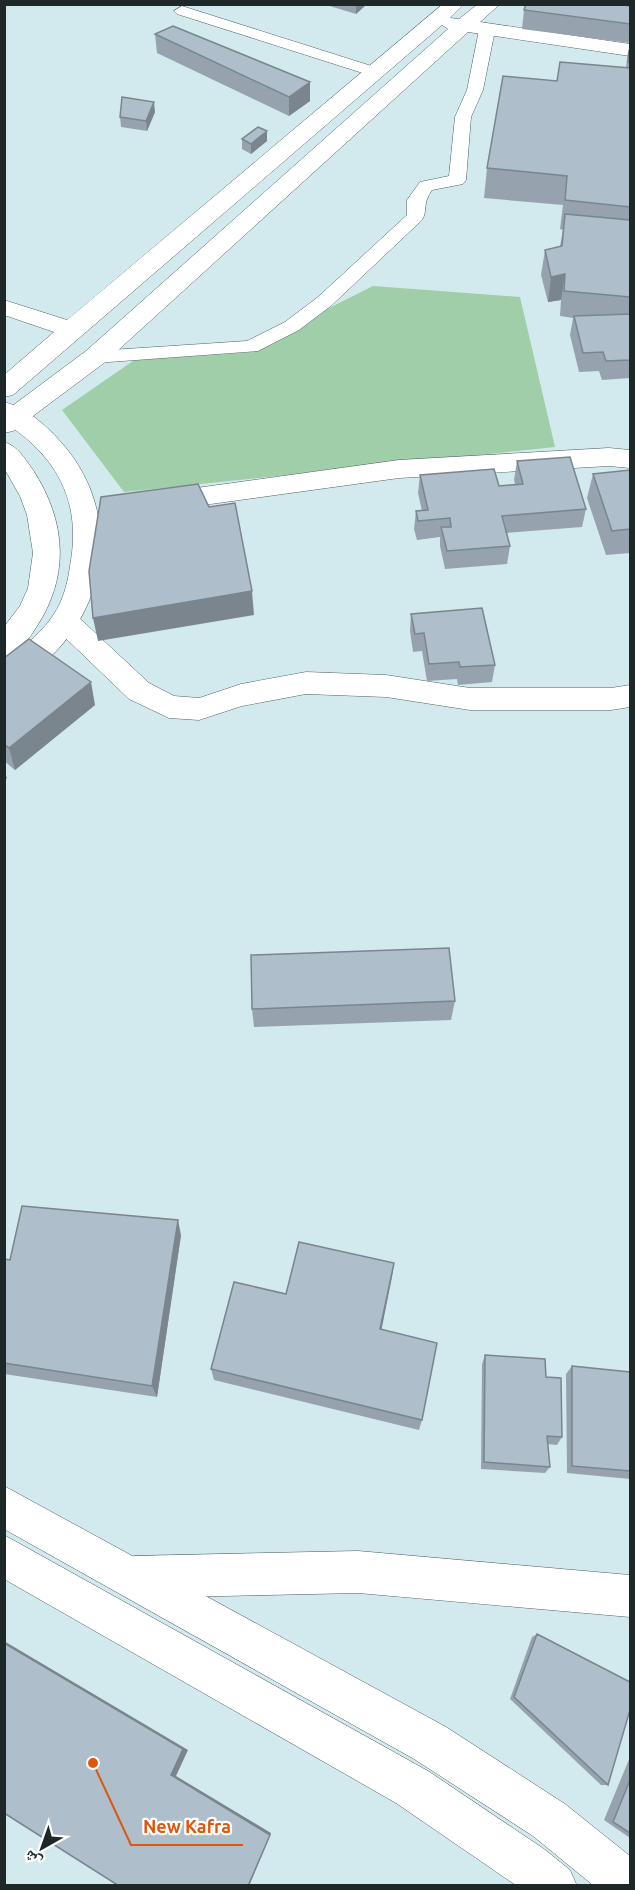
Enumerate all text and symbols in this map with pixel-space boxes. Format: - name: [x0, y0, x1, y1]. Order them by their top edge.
- callout: New Kafra: [131, 1809, 243, 1845]
- text: New Kafra: [143, 1816, 231, 1836]
- north arrow: [12, 1818, 72, 1878]
- text: ش: [20, 1846, 45, 1872]

